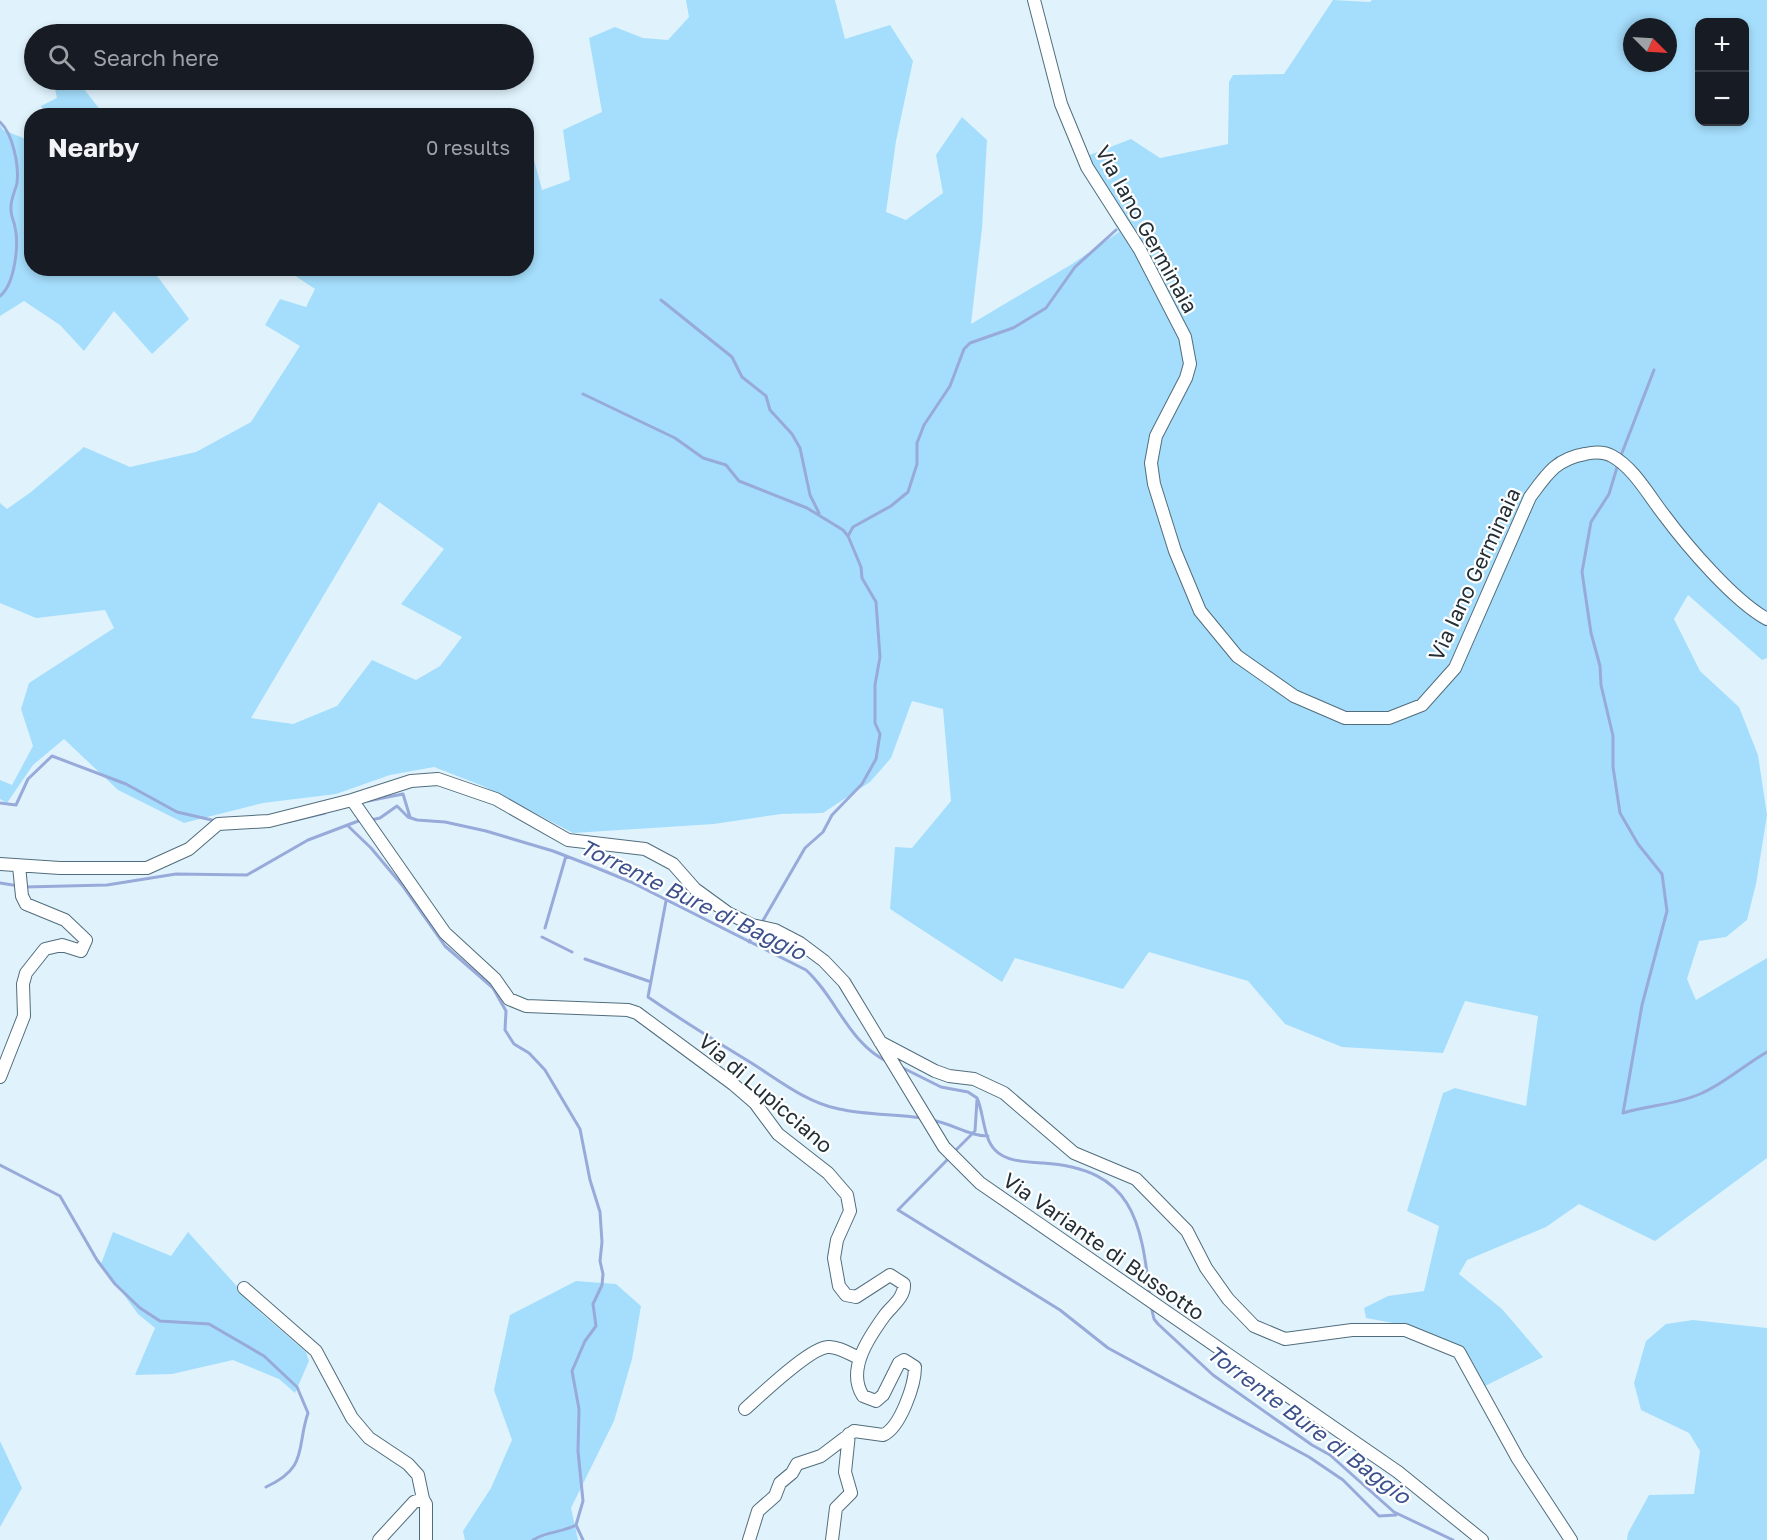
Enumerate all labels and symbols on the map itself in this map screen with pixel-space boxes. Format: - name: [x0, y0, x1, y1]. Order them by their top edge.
- north arrow: [1623, 18, 1677, 72]
- street label: Via Iano Germinaia: [1090, 141, 1204, 317]
- street label: Via Iano Germinaia: [1423, 483, 1525, 665]
- water label: Torrente Bure di Baggio: [576, 833, 812, 966]
- street label: Via di Lupicciano: [694, 1028, 838, 1158]
- street label: Via Variante di Bussotto: [998, 1166, 1210, 1326]
- water label: Torrente Bure di Baggio: [1202, 1339, 1418, 1510]

